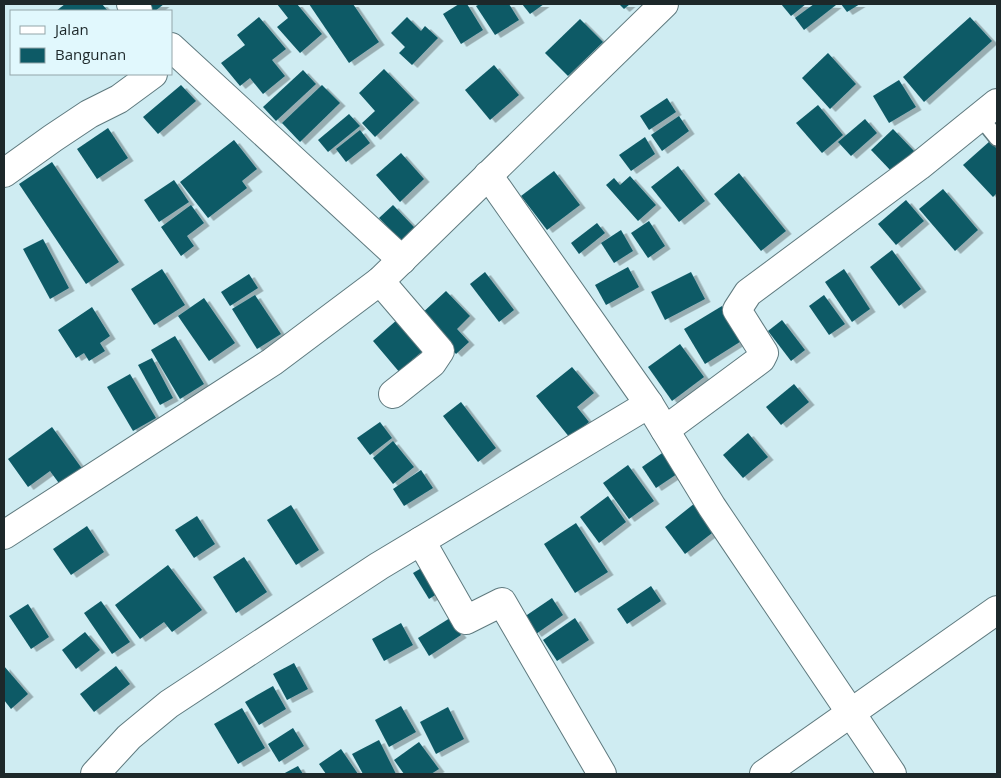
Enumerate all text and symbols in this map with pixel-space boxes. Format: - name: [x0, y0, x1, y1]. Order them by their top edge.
- legend: [10, 10, 172, 75]
- text: Jalan: [53, 19, 89, 39]
- text: Bangunan: [55, 44, 126, 64]

